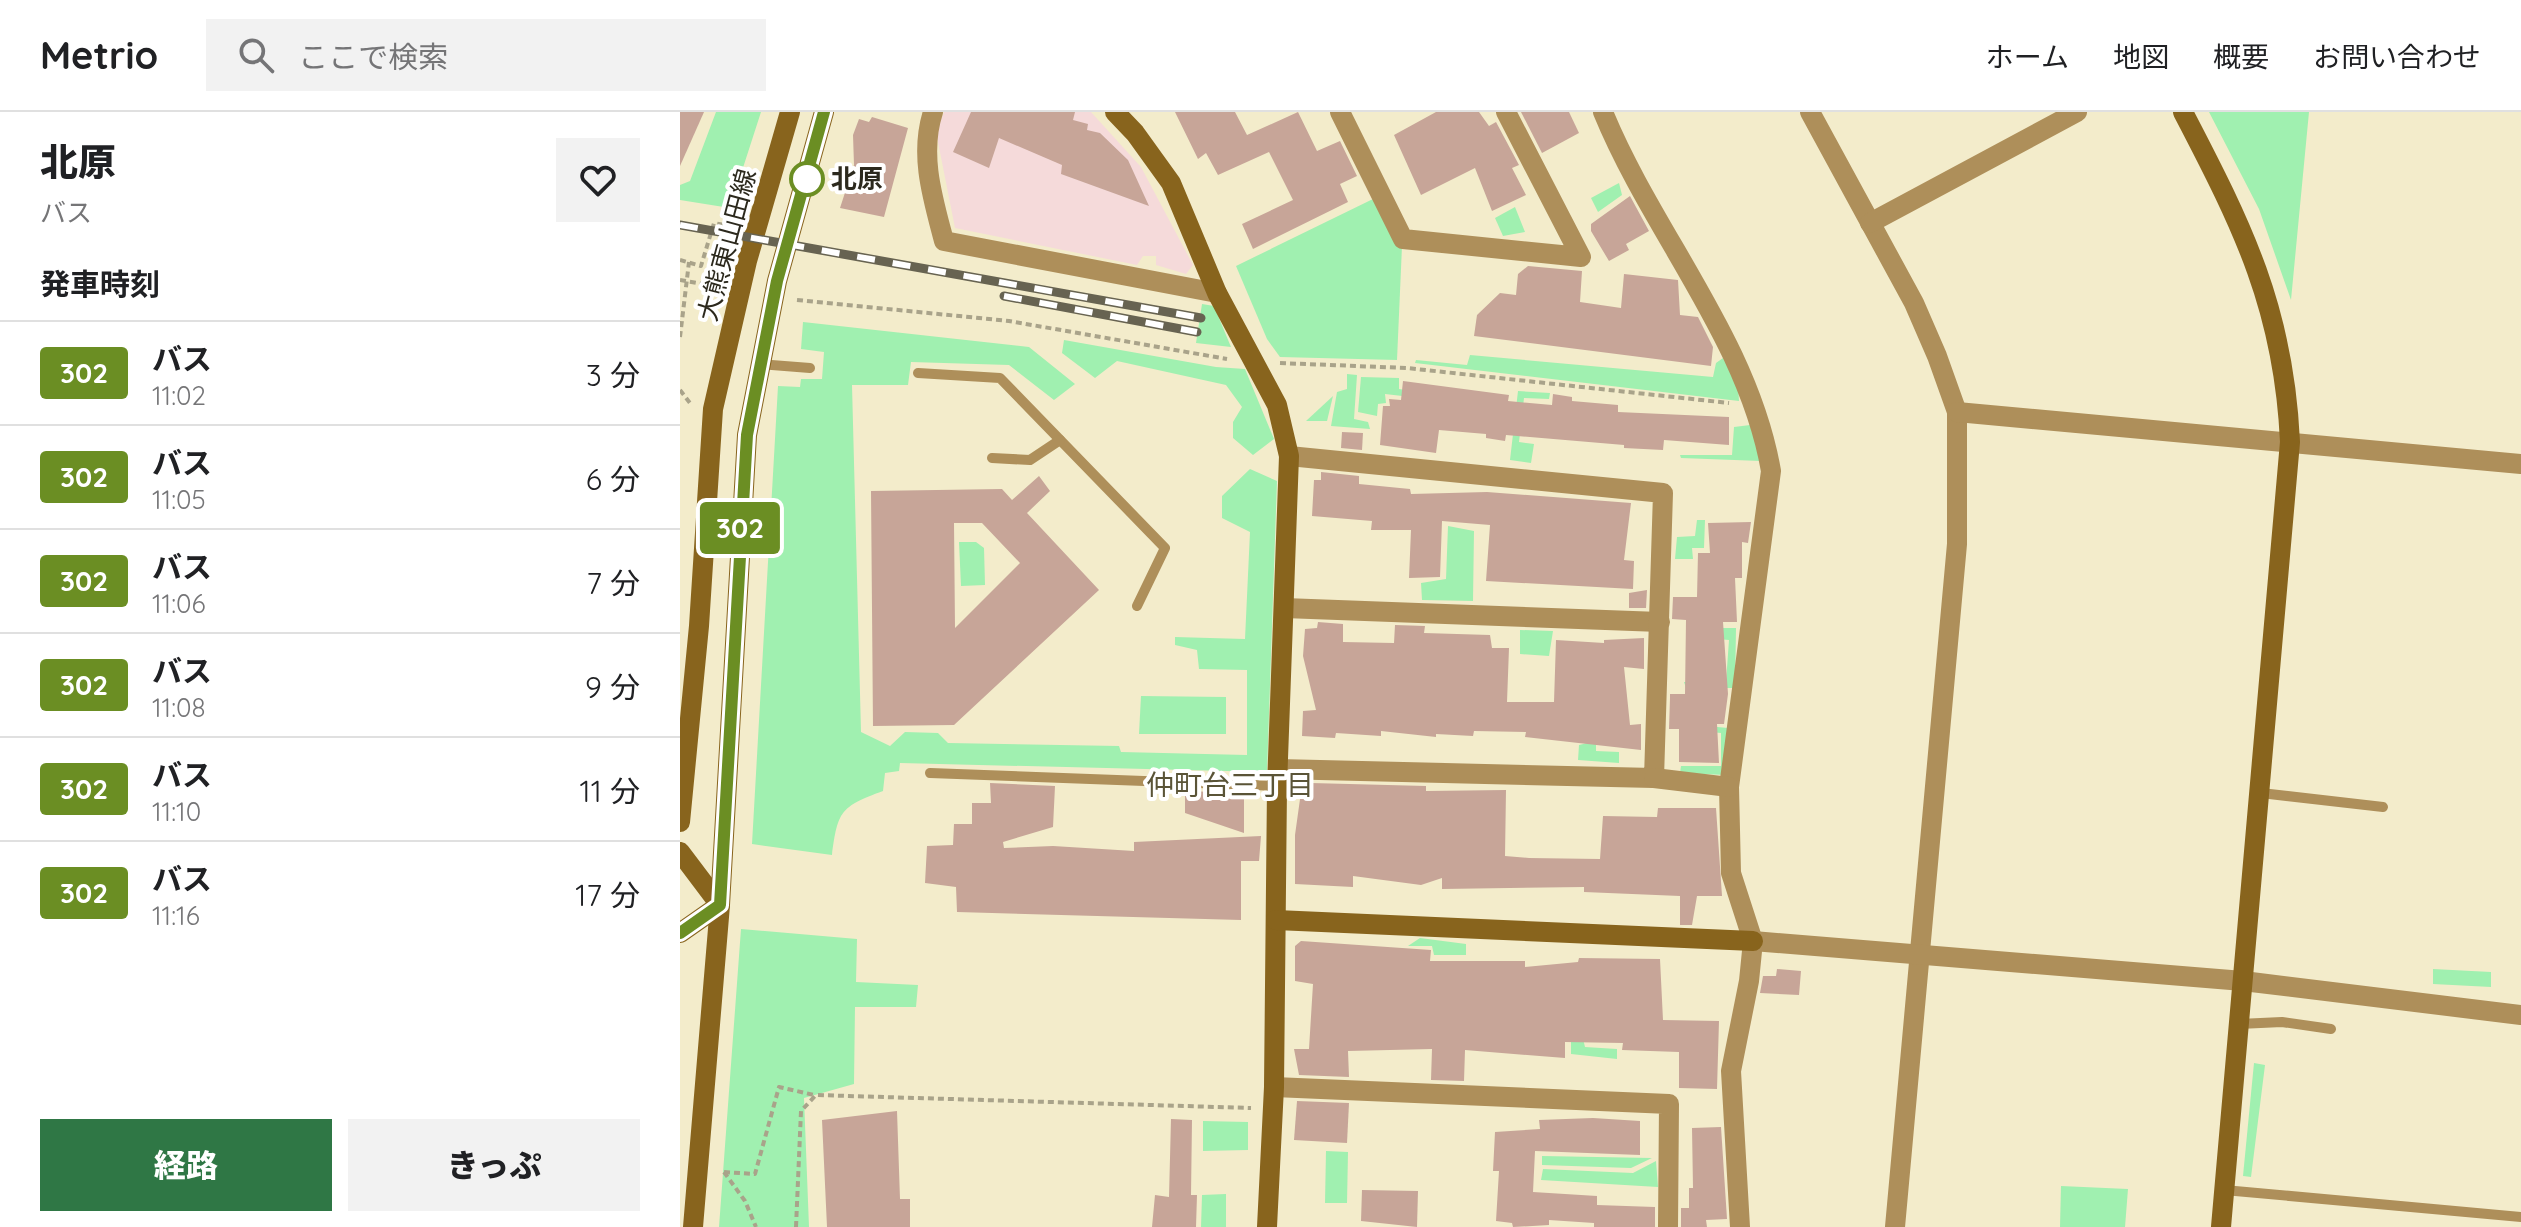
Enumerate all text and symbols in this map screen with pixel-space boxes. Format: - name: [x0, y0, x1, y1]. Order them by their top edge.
- search box: [206, 19, 766, 91]
- text: Metrio: [40, 31, 158, 79]
- icon: search: [234, 33, 278, 77]
- text: ここで検索: [298, 38, 448, 76]
- text: ホーム: [1986, 39, 2069, 74]
- text: 地図: [2113, 39, 2169, 74]
- text: 概要: [2213, 39, 2269, 74]
- text: お問い合わせ: [2313, 39, 2481, 74]
- text: 北原: [40, 138, 116, 186]
- button: heart: [556, 138, 640, 222]
- marker: 北原: [790, 162, 824, 196]
- place label: 北原: [831, 162, 883, 195]
- street label: 大熊東山田線: [690, 165, 763, 324]
- text: バス: [40, 196, 92, 229]
- text: 発車時刻: [40, 265, 160, 303]
- text: バス: [152, 340, 212, 378]
- text: 302: [60, 355, 108, 390]
- text: 3 分: [586, 356, 640, 394]
- text: 11:02: [152, 379, 206, 412]
- text: バス: [152, 444, 212, 482]
- text: 302: [60, 459, 108, 494]
- text: 6 分: [586, 460, 640, 498]
- text: 11:05: [152, 483, 206, 516]
- line badge: 302: [694, 502, 786, 554]
- text: 302: [716, 510, 764, 545]
- text: バス: [152, 548, 212, 586]
- text: 302: [60, 563, 108, 598]
- text: 7 分: [586, 564, 640, 602]
- text: 11:06: [152, 587, 206, 620]
- text: バス: [152, 652, 212, 690]
- text: 302: [60, 667, 108, 702]
- text: 9 分: [585, 668, 640, 706]
- text: 11:08: [152, 691, 206, 724]
- text: バス: [152, 756, 212, 794]
- district label: 仲町台三丁目: [1146, 767, 1314, 802]
- text: 302: [60, 771, 108, 806]
- text: 11 分: [580, 772, 640, 810]
- text: 11:10: [152, 795, 201, 828]
- text: バス: [152, 860, 212, 898]
- text: 302: [60, 875, 108, 910]
- text: 17 分: [575, 876, 640, 914]
- text: 11:16: [152, 899, 200, 932]
- button: 経路: [40, 1119, 332, 1211]
- button: きっぷ: [348, 1119, 640, 1211]

